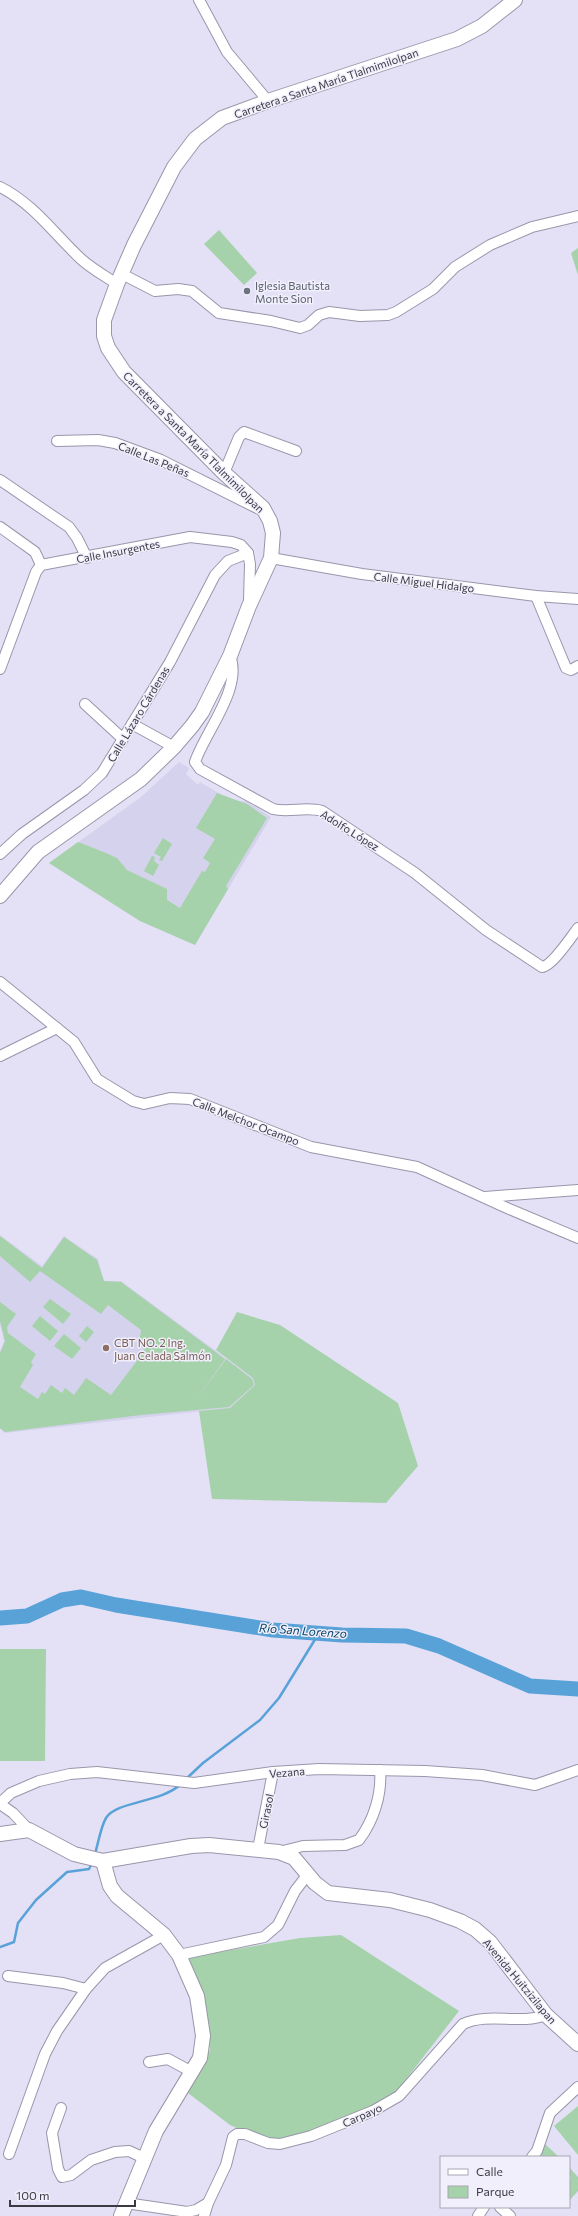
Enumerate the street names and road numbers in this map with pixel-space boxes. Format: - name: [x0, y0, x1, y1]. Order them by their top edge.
- street label: Carretera a Santa María Tlalmimilolpan: [232, 45, 420, 121]
- street label: Carretera a Santa María Tlalmimilolpan: [121, 369, 267, 515]
- street label: Calle Las Peñas: [117, 439, 191, 479]
- street label: Calle Insurgentes: [75, 537, 161, 565]
- street label: Calle Miguel Hidalgo: [373, 569, 476, 595]
- street label: Calle Lázaro Cárdenas: [104, 664, 172, 764]
- street label: Adolfo López: [318, 807, 382, 853]
- street label: Calle Melchor Ocampo: [191, 1095, 302, 1148]
- street label: Vezana: [269, 1764, 305, 1780]
- street label: Girasol: [256, 1792, 276, 1830]
- street label: Avenida Huitzizilapan: [481, 1936, 559, 2026]
- street label: Carpayo: [340, 2100, 384, 2129]

